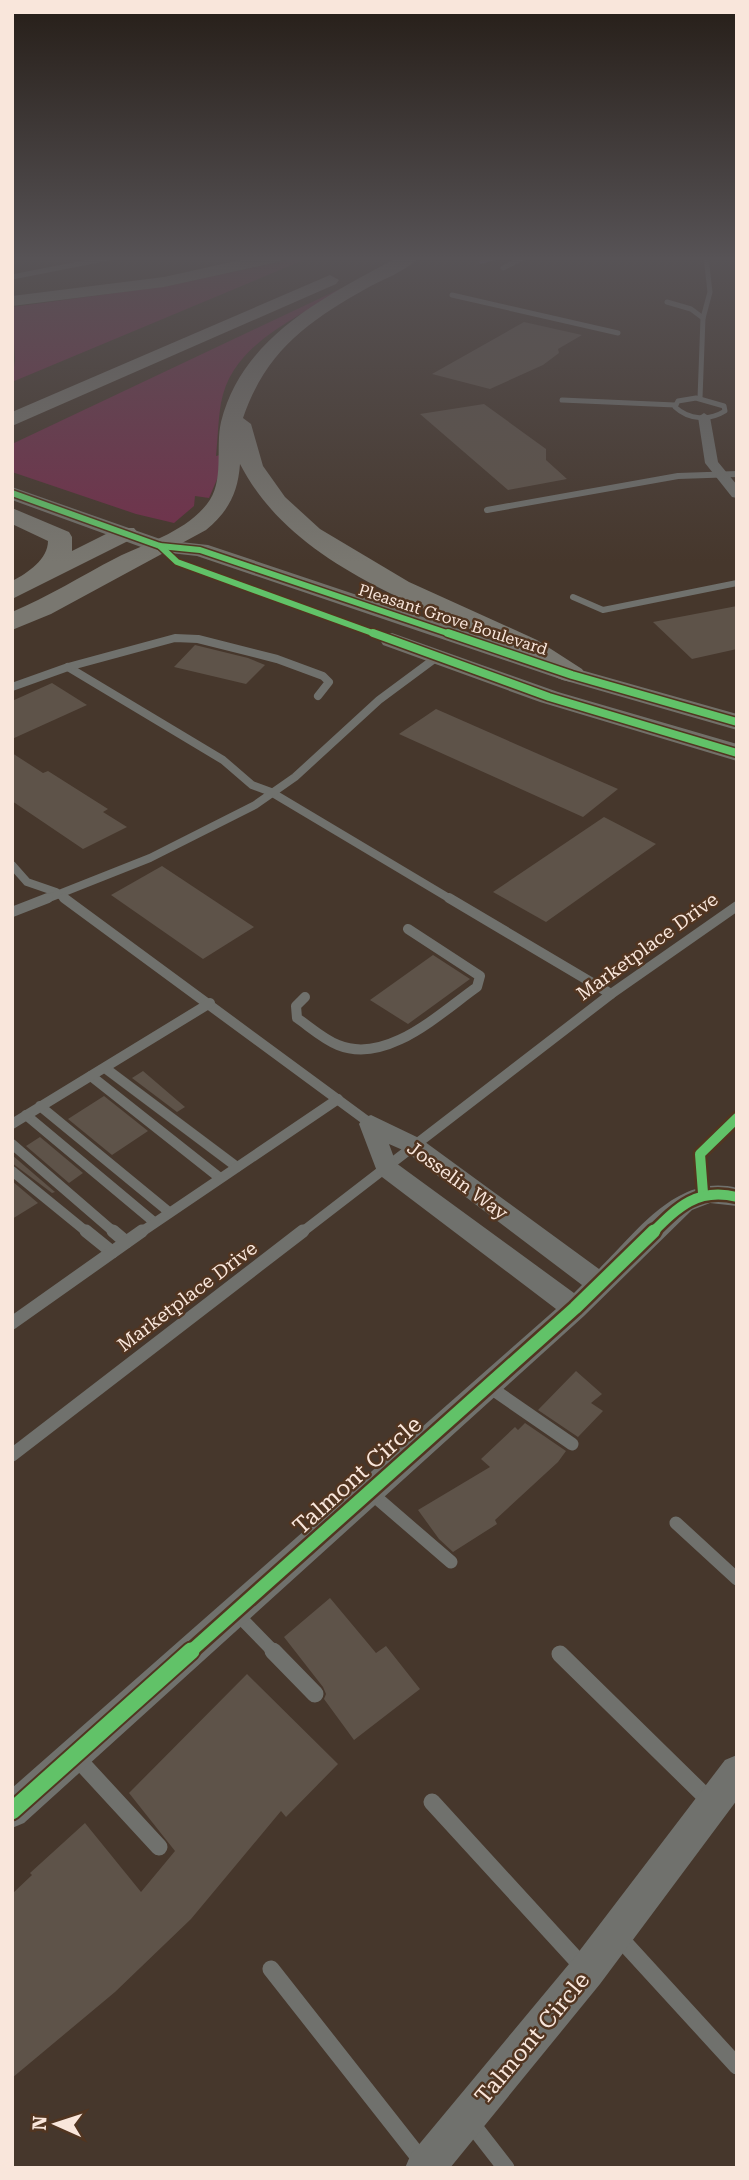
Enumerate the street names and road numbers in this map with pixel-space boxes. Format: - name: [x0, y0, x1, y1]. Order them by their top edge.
- street label: Pleasant Grove Boulevard: [356, 580, 550, 659]
- street label: Marketplace Drive: [572, 887, 722, 1005]
- street label: Josselin Way: [403, 1136, 513, 1225]
- street label: Marketplace Drive: [113, 1236, 262, 1356]
- street label: Talmont Circle: [287, 1411, 427, 1540]
- street label: Talmont Circle: [469, 1967, 595, 2110]

